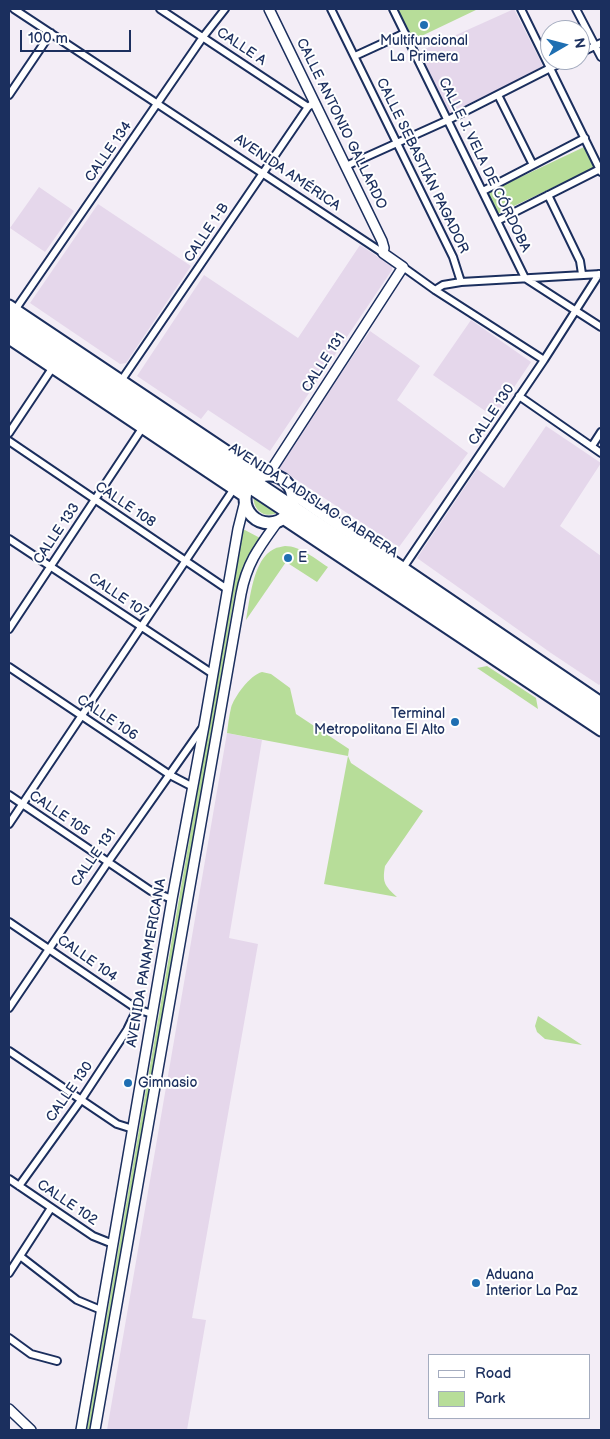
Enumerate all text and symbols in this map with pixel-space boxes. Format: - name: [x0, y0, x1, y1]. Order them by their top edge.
- marker: Multifuncional La Primera: [418, 19, 430, 31]
- scale bar: [22, 20, 134, 52]
- north arrow: [540, 20, 590, 70]
- street label: CALLE A: [213, 24, 269, 70]
- text: 100 m: [28, 29, 68, 48]
- place label: Multifuncional La Primera: [380, 33, 468, 65]
- street label: CALLE ANTONIO GALLARDO: [292, 36, 390, 212]
- text: N: [570, 37, 589, 49]
- street label: CALLE J. VELA DE CÓRDOBA: [434, 75, 534, 255]
- street label: CALLE SEBASTIÁN PAGADOR: [372, 76, 472, 256]
- street label: CALLE 134: [82, 118, 136, 186]
- street label: AVENIDA AMÉRICA: [231, 131, 343, 215]
- street label: CALLE 1-B: [181, 200, 233, 266]
- street label: CALLE 131: [299, 330, 349, 396]
- street label: CALLE 130: [465, 381, 519, 449]
- street label: AVENIDA LADISLAO CABRERA: [225, 440, 401, 562]
- street label: CALLE 108: [92, 479, 158, 531]
- street label: CALLE 133: [30, 500, 84, 568]
- place label: E: [298, 550, 307, 566]
- marker: E: [282, 552, 294, 564]
- street label: CALLE 107: [85, 570, 151, 622]
- street label: CALLE 106: [73, 692, 141, 744]
- place label: Terminal Metropolitana El Alto: [314, 706, 445, 739]
- marker: Terminal Metropolitana El Alto: [449, 716, 461, 728]
- street label: CALLE 105: [26, 788, 92, 840]
- street label: CALLE 131: [68, 826, 120, 890]
- street label: AVENIDA PANAMERICANA: [124, 877, 170, 1049]
- street label: CALLE 104: [54, 932, 120, 986]
- street label: CALLE 130: [43, 1059, 97, 1125]
- place label: Gimnasio: [138, 1075, 197, 1091]
- marker: Gimnasio: [122, 1077, 134, 1089]
- street label: CALLE 102: [33, 1177, 101, 1229]
- place label: Aduana Interior La Paz: [486, 1267, 578, 1300]
- marker: Aduana Interior La Paz: [470, 1277, 482, 1289]
- legend: [428, 1354, 590, 1419]
- text: Road: [475, 1364, 511, 1383]
- text: Park: [475, 1389, 505, 1408]

